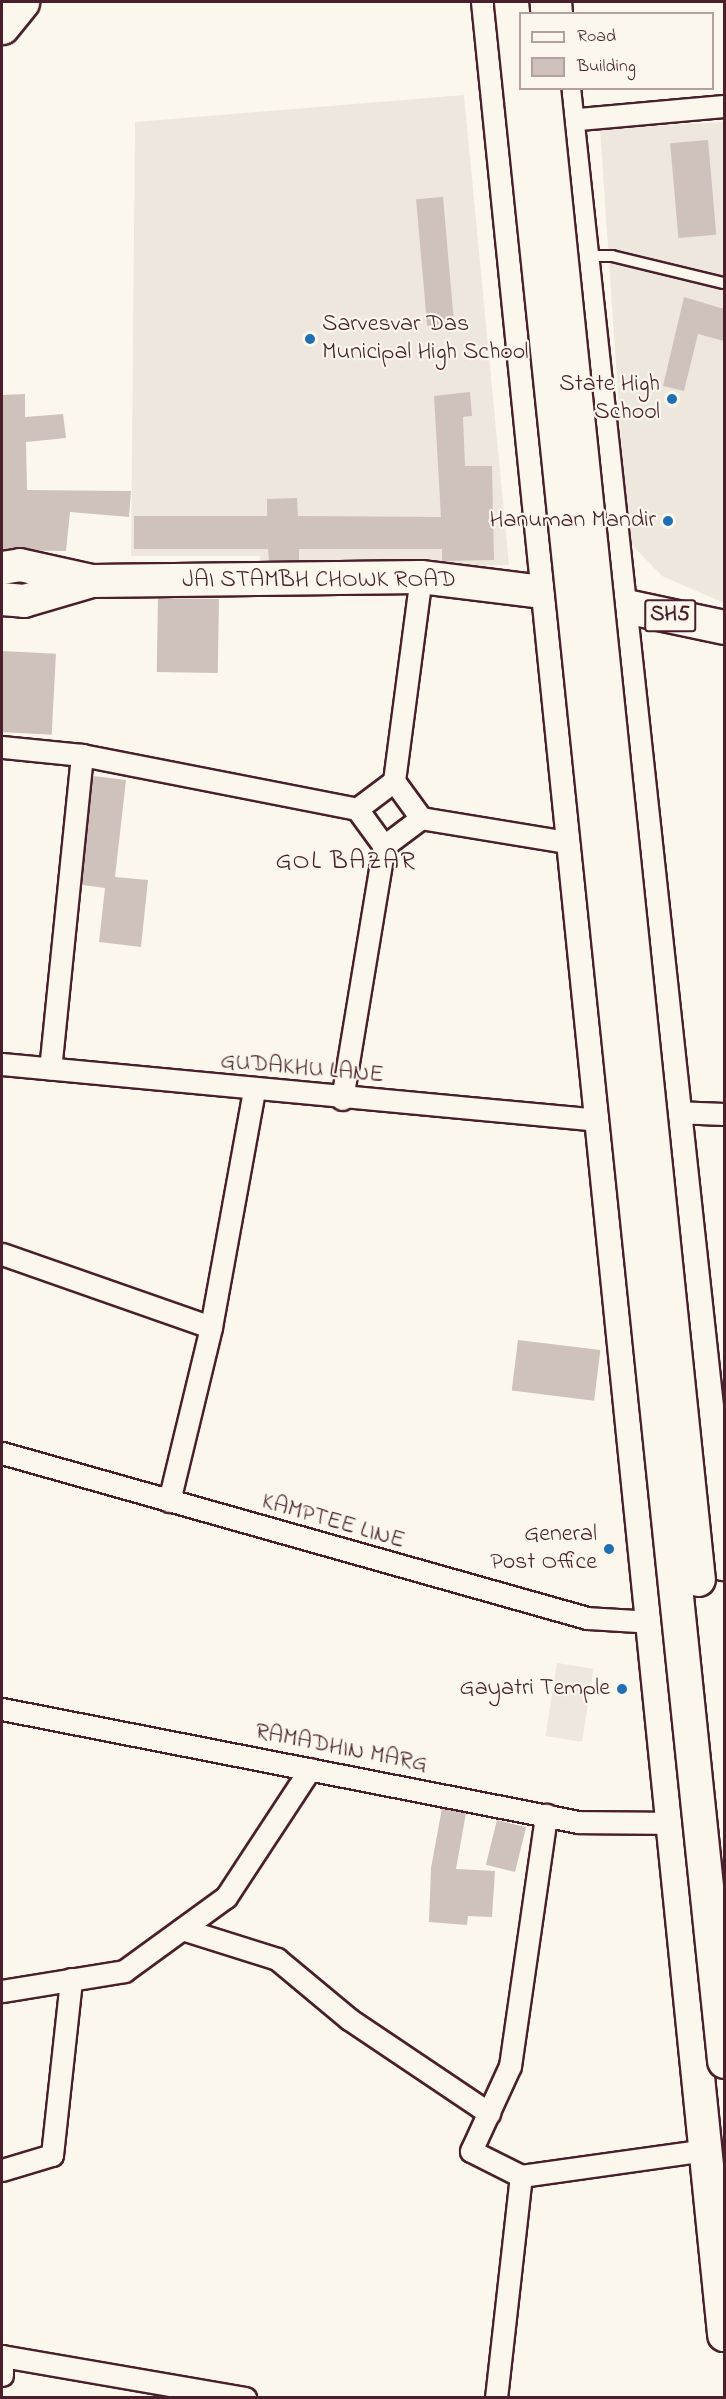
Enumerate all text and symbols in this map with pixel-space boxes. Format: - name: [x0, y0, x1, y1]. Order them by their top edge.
- legend: [519, 12, 714, 90]
- text: Road: [577, 24, 616, 50]
- text: Building: [577, 54, 636, 80]
- place label: Sarvesvar Das Municipal High School: [322, 311, 529, 367]
- marker: Sarvesvar Das Municipal High School: [303, 332, 317, 346]
- place label: State High School: [559, 371, 660, 427]
- marker: State High School: [665, 392, 679, 406]
- place label: Hanuman Mandir: [490, 507, 656, 535]
- marker: Hanuman Mandir: [661, 514, 675, 528]
- street label: JAI STAMBH CHOWK ROAD: [182, 567, 456, 595]
- road number: SH5: [643, 597, 697, 635]
- district label: GOL BAZAR: [276, 847, 416, 879]
- street label: GUDAKHU LANE: [219, 1048, 385, 1090]
- street label: KAMPTEE LINE: [258, 1488, 408, 1556]
- place label: General Post Office: [490, 1521, 597, 1577]
- marker: General Post Office: [602, 1542, 616, 1556]
- place label: Gayatri Temple: [460, 1675, 610, 1703]
- marker: Gayatri Temple: [615, 1682, 629, 1696]
- street label: RAMADHIN MARG: [252, 1718, 430, 1780]

